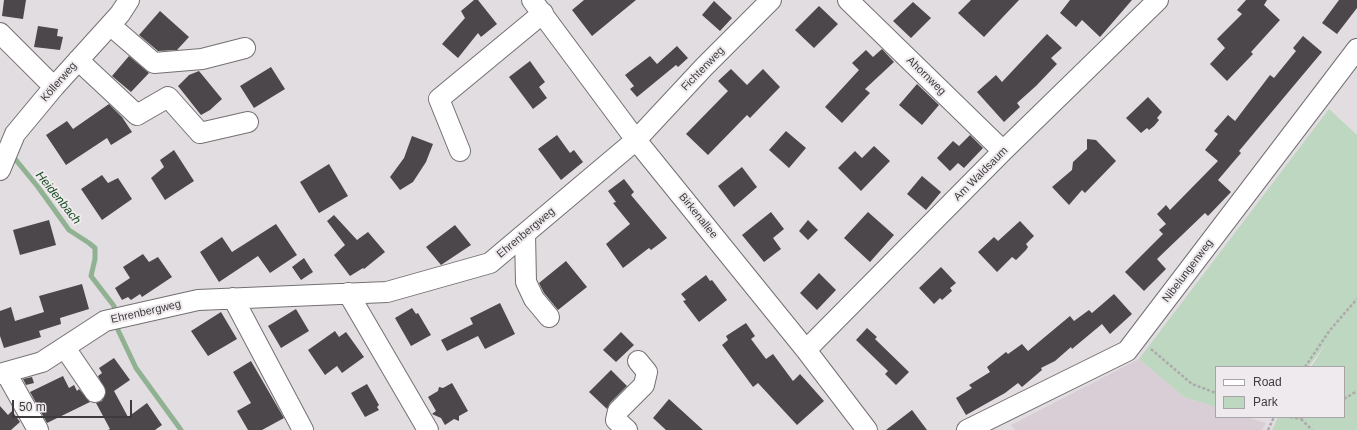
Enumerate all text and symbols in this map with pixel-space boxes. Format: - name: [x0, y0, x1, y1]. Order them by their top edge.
- street label: Fichtenweg: [679, 44, 727, 94]
- street label: Ahornweg: [904, 54, 948, 98]
- street label: Köllerweg: [38, 59, 80, 105]
- street label: Am Waldsaum: [951, 144, 1011, 204]
- water label: Heidenbach: [32, 169, 84, 227]
- street label: Birkenallee: [676, 191, 720, 241]
- street label: Ehrenbergweg: [494, 205, 558, 261]
- street label: Nibelungenweg: [1160, 237, 1216, 305]
- street label: Ehrenbergweg: [110, 298, 182, 326]
- legend: [1215, 366, 1345, 418]
- text: Road: [1253, 375, 1282, 389]
- scale bar: [14, 392, 134, 418]
- text: Park: [1253, 395, 1278, 409]
- text: 50 m: [19, 400, 46, 414]

